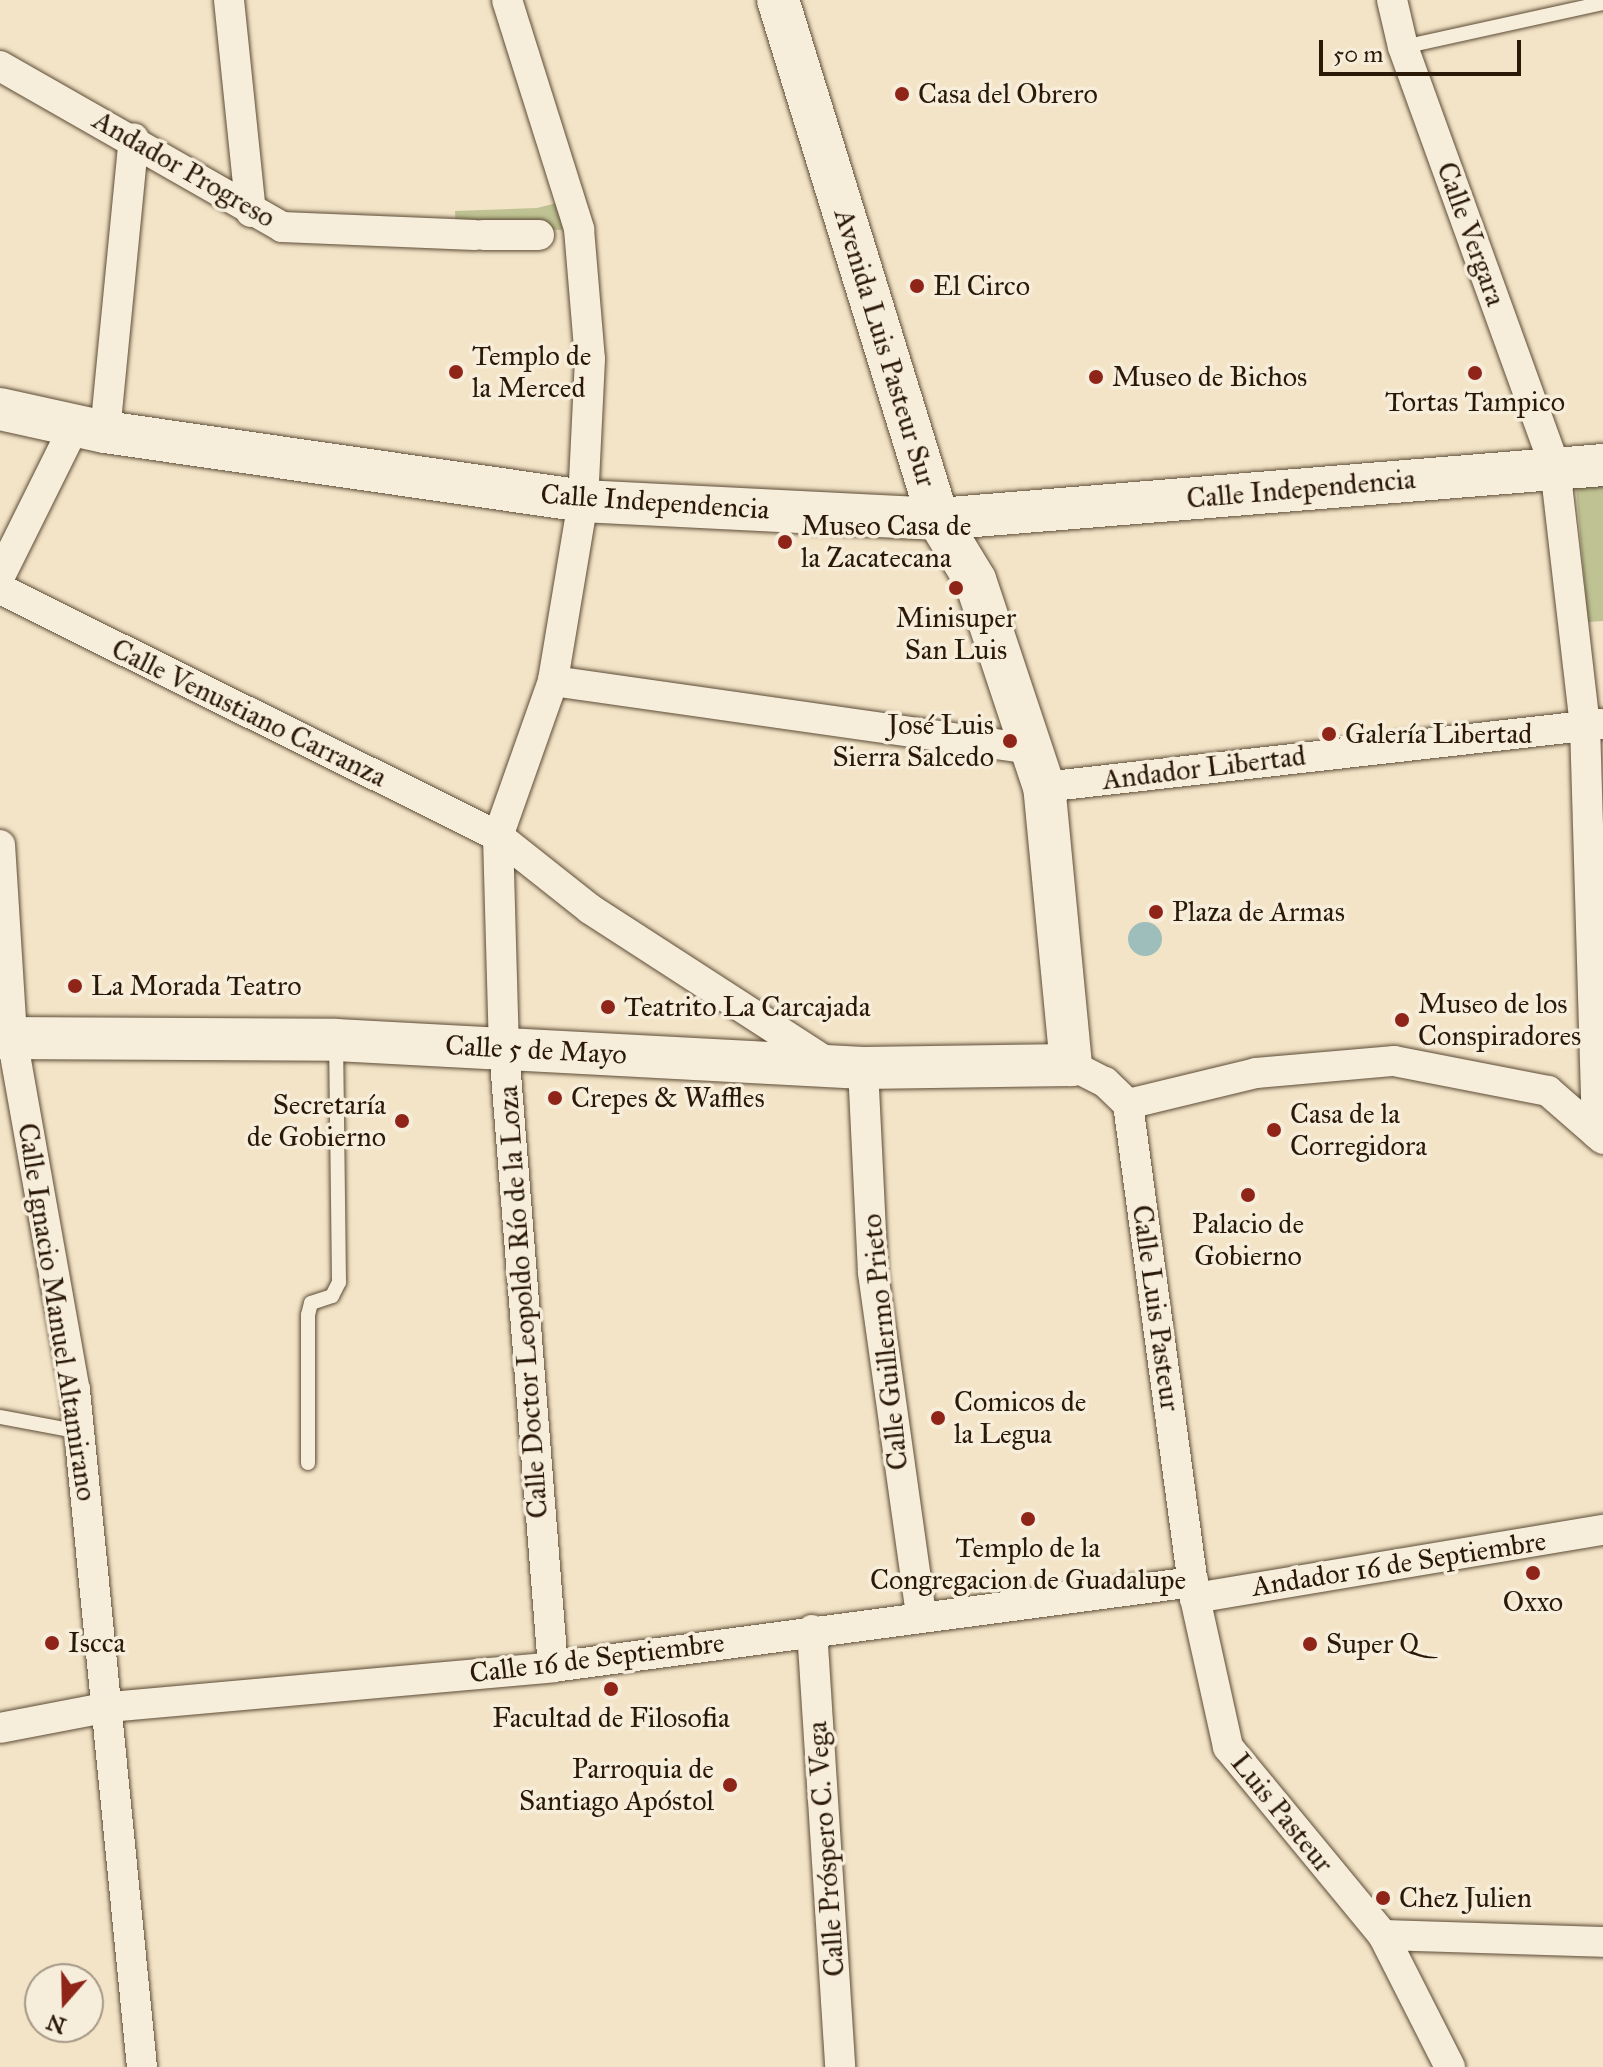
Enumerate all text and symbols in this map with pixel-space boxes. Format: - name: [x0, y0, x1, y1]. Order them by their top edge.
- scale bar: [1323, 24, 1525, 74]
- text: 50 m: [1333, 39, 1383, 69]
- place label: Casa del Obrero: [918, 77, 1098, 111]
- marker: Casa del Obrero: [893, 85, 911, 103]
- street label: Andador Progreso: [87, 103, 281, 235]
- street label: Calle Vergara: [1429, 158, 1513, 310]
- street label: Avenida Luis Pasteur Sur: [827, 205, 943, 491]
- place label: El Circo: [933, 269, 1030, 303]
- marker: El Circo: [908, 277, 926, 295]
- place label: Templo de la Merced: [472, 339, 591, 405]
- place label: Museo de Bichos: [1112, 360, 1307, 394]
- marker: Templo de la Merced: [447, 363, 465, 381]
- marker: Tortas Tampico: [1466, 364, 1484, 382]
- marker: Museo de Bichos: [1087, 368, 1105, 386]
- place label: Tortas Tampico: [1385, 385, 1565, 419]
- street label: Calle Independencia: [1185, 462, 1417, 516]
- street label: Calle Independencia: [539, 477, 771, 527]
- place label: Museo Casa de la Zacatecana: [801, 509, 971, 575]
- marker: Museo Casa de la Zacatecana: [776, 533, 794, 551]
- marker: Minisuper San Luis: [947, 579, 965, 597]
- place label: Minisuper San Luis: [896, 601, 1016, 667]
- street label: Calle Venustiano Carranza: [106, 632, 392, 794]
- place label: José Luis Sierra Salcedo: [833, 708, 994, 774]
- place label: Galería Libertad: [1345, 717, 1532, 751]
- marker: Galería Libertad: [1320, 725, 1338, 743]
- marker: José Luis Sierra Salcedo: [1001, 732, 1019, 750]
- street label: Andador Libertad: [1100, 739, 1308, 797]
- place label: Plaza de Armas: [1172, 895, 1345, 929]
- marker: Plaza de Armas: [1147, 903, 1165, 921]
- place label: La Morada Teatro: [91, 969, 302, 1003]
- marker: La Morada Teatro: [66, 977, 84, 995]
- place label: Museo de los Conspiradores: [1418, 987, 1581, 1053]
- place label: Teatrito La Carcajada: [624, 990, 871, 1024]
- marker: Teatrito La Carcajada: [599, 998, 617, 1016]
- marker: Museo de los Conspiradores: [1393, 1011, 1411, 1029]
- street label: Calle 5 de Mayo: [444, 1028, 628, 1072]
- place label: Crepes & Waffles: [571, 1081, 765, 1115]
- street label: Calle Doctor Leopoldo Río de la Loza: [491, 1084, 555, 1520]
- place label: Secretaría de Gobierno: [247, 1088, 386, 1154]
- marker: Crepes & Waffles: [546, 1089, 564, 1107]
- place label: Casa de la Corregidora: [1290, 1097, 1427, 1163]
- marker: Secretaría de Gobierno: [393, 1112, 411, 1130]
- street label: Calle Ignacio Manuel Altamirano: [11, 1121, 103, 1503]
- marker: Casa de la Corregidora: [1265, 1121, 1283, 1139]
- marker: Palacio de Gobierno: [1239, 1186, 1257, 1204]
- street label: Calle Luis Pasteur: [1125, 1203, 1187, 1413]
- place label: Palacio de Gobierno: [1192, 1207, 1304, 1273]
- street label: Calle Guillermo Prieto: [855, 1212, 915, 1472]
- place label: Comicos de la Legua: [954, 1385, 1087, 1451]
- marker: Comicos de la Legua: [929, 1409, 947, 1427]
- marker: Templo de la Congregacion de Guadalupe: [1019, 1510, 1037, 1528]
- street label: Andador 16 de Septiembre: [1249, 1524, 1549, 1604]
- place label: Templo de la Congregacion de Guadalupe: [870, 1531, 1186, 1597]
- marker: Oxxo: [1524, 1564, 1542, 1582]
- place label: Oxxo: [1503, 1585, 1563, 1619]
- place label: Iscca: [68, 1626, 125, 1660]
- street label: Calle 16 de Septiembre: [468, 1626, 726, 1690]
- place label: Super Q: [1326, 1627, 1419, 1661]
- marker: Iscca: [43, 1634, 61, 1652]
- marker: Super Q: [1301, 1635, 1319, 1653]
- marker: Facultad de Filosofia: [602, 1680, 620, 1698]
- place label: Facultad de Filosofia: [492, 1701, 730, 1735]
- street label: Calle Próspero C. Vega: [800, 1720, 852, 1978]
- street label: Luis Pasteur: [1224, 1746, 1340, 1880]
- place label: Parroquia de Santiago Apóstol: [519, 1752, 714, 1818]
- marker: Parroquia de Santiago Apóstol: [721, 1776, 739, 1794]
- place label: Chez Julien: [1399, 1881, 1532, 1915]
- marker: Chez Julien: [1374, 1889, 1392, 1907]
- north arrow: [24, 1963, 104, 2043]
- text: N: [43, 2008, 70, 2040]

